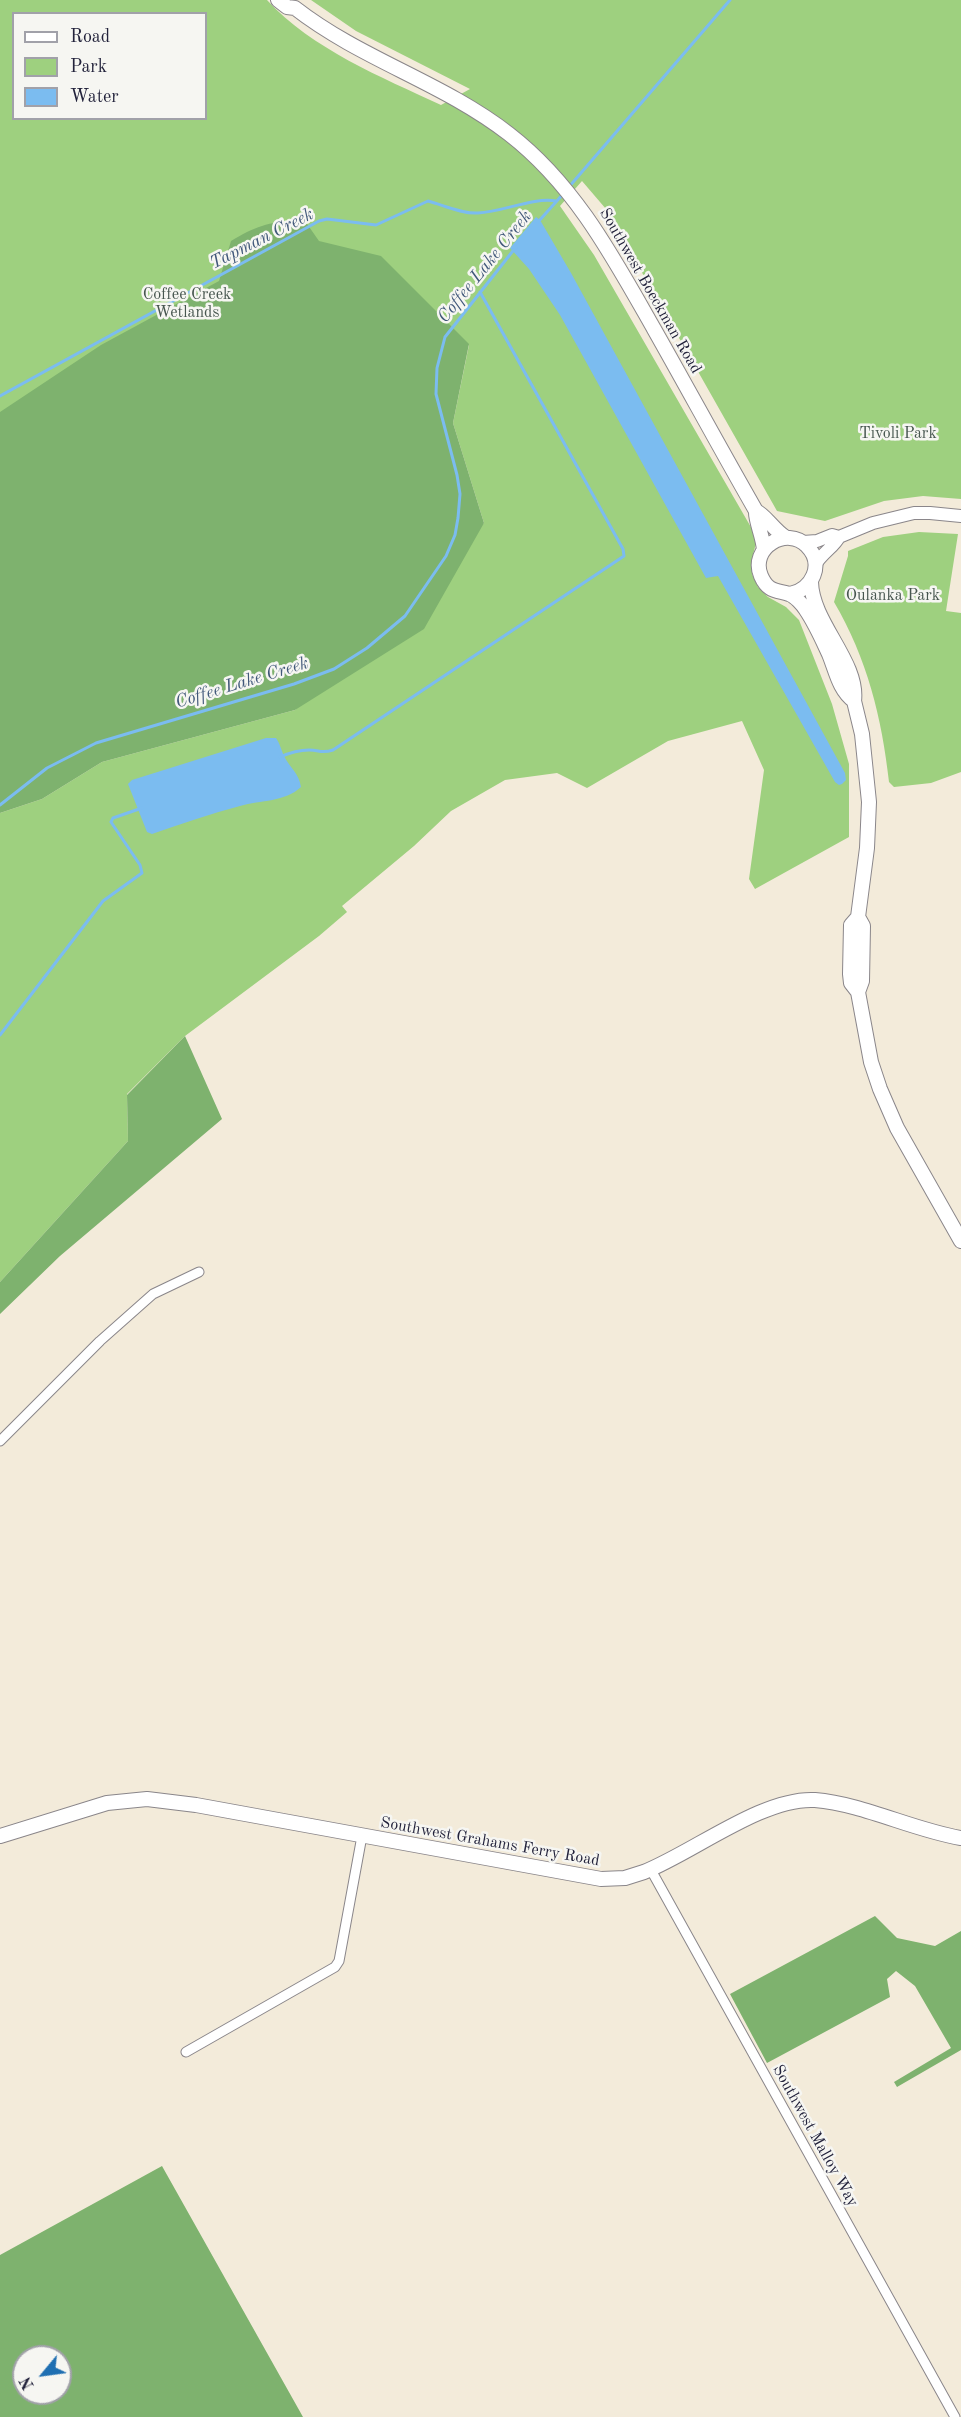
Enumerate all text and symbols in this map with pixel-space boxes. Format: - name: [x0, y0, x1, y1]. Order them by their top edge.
- legend: [12, 12, 207, 120]
- text: Road: [70, 28, 110, 46]
- text: Park: [70, 58, 107, 76]
- text: Water: [70, 88, 119, 106]
- water label: Tapman Creek: [207, 204, 317, 274]
- street label: Southwest Boeckman Road: [595, 205, 705, 377]
- water label: Coffee Lake Creek: [433, 207, 537, 327]
- park label: Coffee Creek Wetlands: [143, 285, 231, 323]
- park label: Tivoli Park: [859, 424, 937, 444]
- park label: Oulanka Park: [846, 586, 940, 606]
- water label: Coffee Lake Creek: [173, 652, 311, 714]
- street label: Southwest Grahams Ferry Road: [379, 1813, 601, 1871]
- street label: Southwest Malloy Way: [768, 2062, 862, 2210]
- north arrow: [12, 2345, 72, 2405]
- text: N: [18, 2374, 38, 2392]

